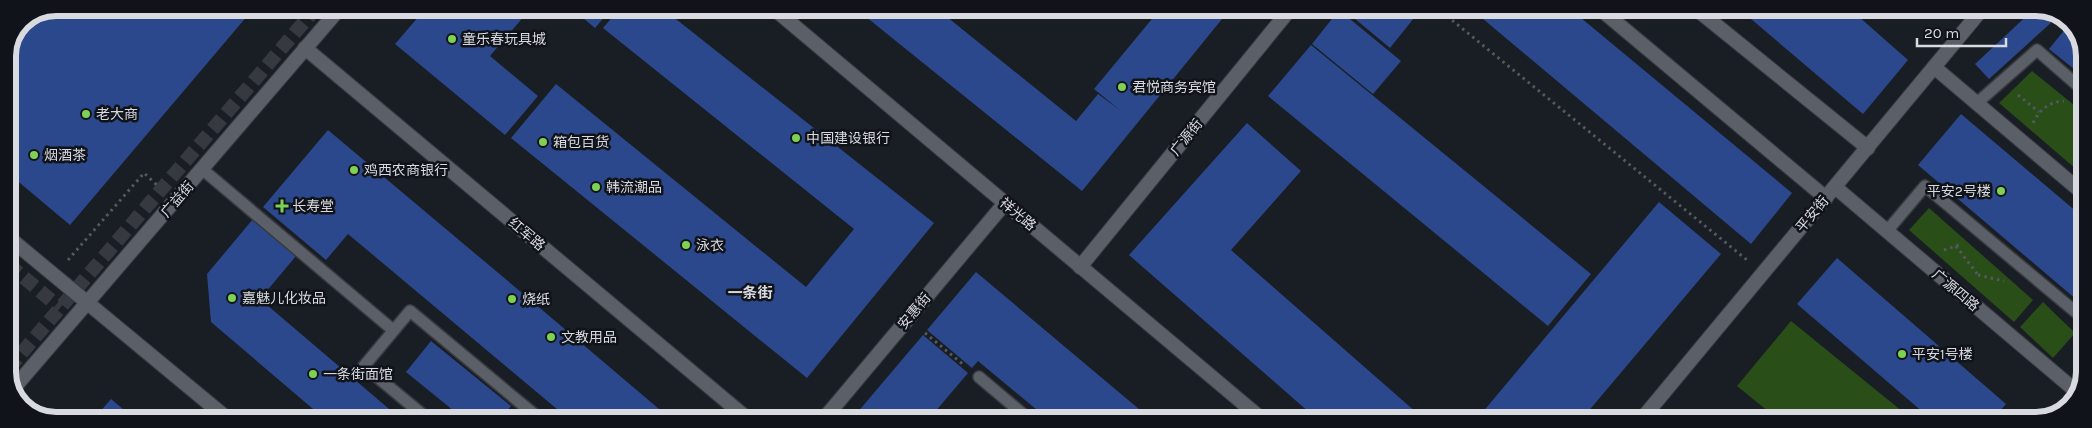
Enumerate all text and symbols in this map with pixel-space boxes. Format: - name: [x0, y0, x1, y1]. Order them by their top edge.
- scale bar: [1917, 15, 2006, 47]
- text: 20 m: [1924, 24, 1959, 42]
- place label: 童乐春玩具城: [462, 31, 546, 48]
- marker: 童乐春玩具城: [446, 33, 458, 45]
- place label: 君悦商务宾馆: [1132, 79, 1216, 96]
- marker: 君悦商务宾馆: [1116, 81, 1128, 93]
- place label: 老大商: [96, 106, 138, 123]
- marker: 老大商: [80, 108, 92, 120]
- street label: 广源街: [1167, 116, 1206, 159]
- place label: 中国建设银行: [806, 130, 890, 147]
- marker: 中国建设银行: [790, 132, 802, 144]
- place label: 箱包百货: [553, 134, 609, 151]
- marker: 箱包百货: [537, 136, 549, 148]
- place label: 烟酒茶: [44, 147, 86, 164]
- marker: 烟酒茶: [28, 149, 40, 161]
- place label: 鸡西农商银行: [364, 162, 448, 179]
- marker: 鸡西农商银行: [348, 164, 360, 176]
- street label: 广益街: [157, 178, 198, 221]
- place label: 韩流潮品: [606, 179, 662, 196]
- marker: 韩流潮品: [590, 181, 602, 193]
- place label: 平安2号楼: [1927, 183, 1991, 200]
- marker: 平安2号楼: [1995, 185, 2007, 197]
- street label: 平安街: [1792, 193, 1832, 236]
- street label: 祥光路: [996, 194, 1039, 234]
- place label: 长寿堂: [292, 198, 334, 215]
- marker: 长寿堂: [276, 200, 288, 212]
- street label: 红军路: [505, 214, 548, 254]
- place label: 泳衣: [696, 237, 724, 254]
- marker: 泳衣: [680, 239, 692, 251]
- street label: 广源四路: [1929, 266, 1983, 315]
- district label: 一条街: [727, 284, 773, 302]
- place label: 嘉魅儿化妆品: [242, 290, 326, 307]
- street label: 安惠街: [894, 290, 934, 333]
- place label: 烧纸: [522, 291, 550, 308]
- marker: 嘉魅儿化妆品: [226, 292, 238, 304]
- marker: 烧纸: [506, 293, 518, 305]
- place label: 文教用品: [561, 329, 617, 346]
- marker: 文教用品: [545, 331, 557, 343]
- place label: 平安1号楼: [1912, 346, 1973, 363]
- marker: 平安1号楼: [1896, 348, 1908, 360]
- place label: 一条街面馆: [323, 366, 393, 383]
- marker: 一条街面馆: [307, 368, 319, 380]

